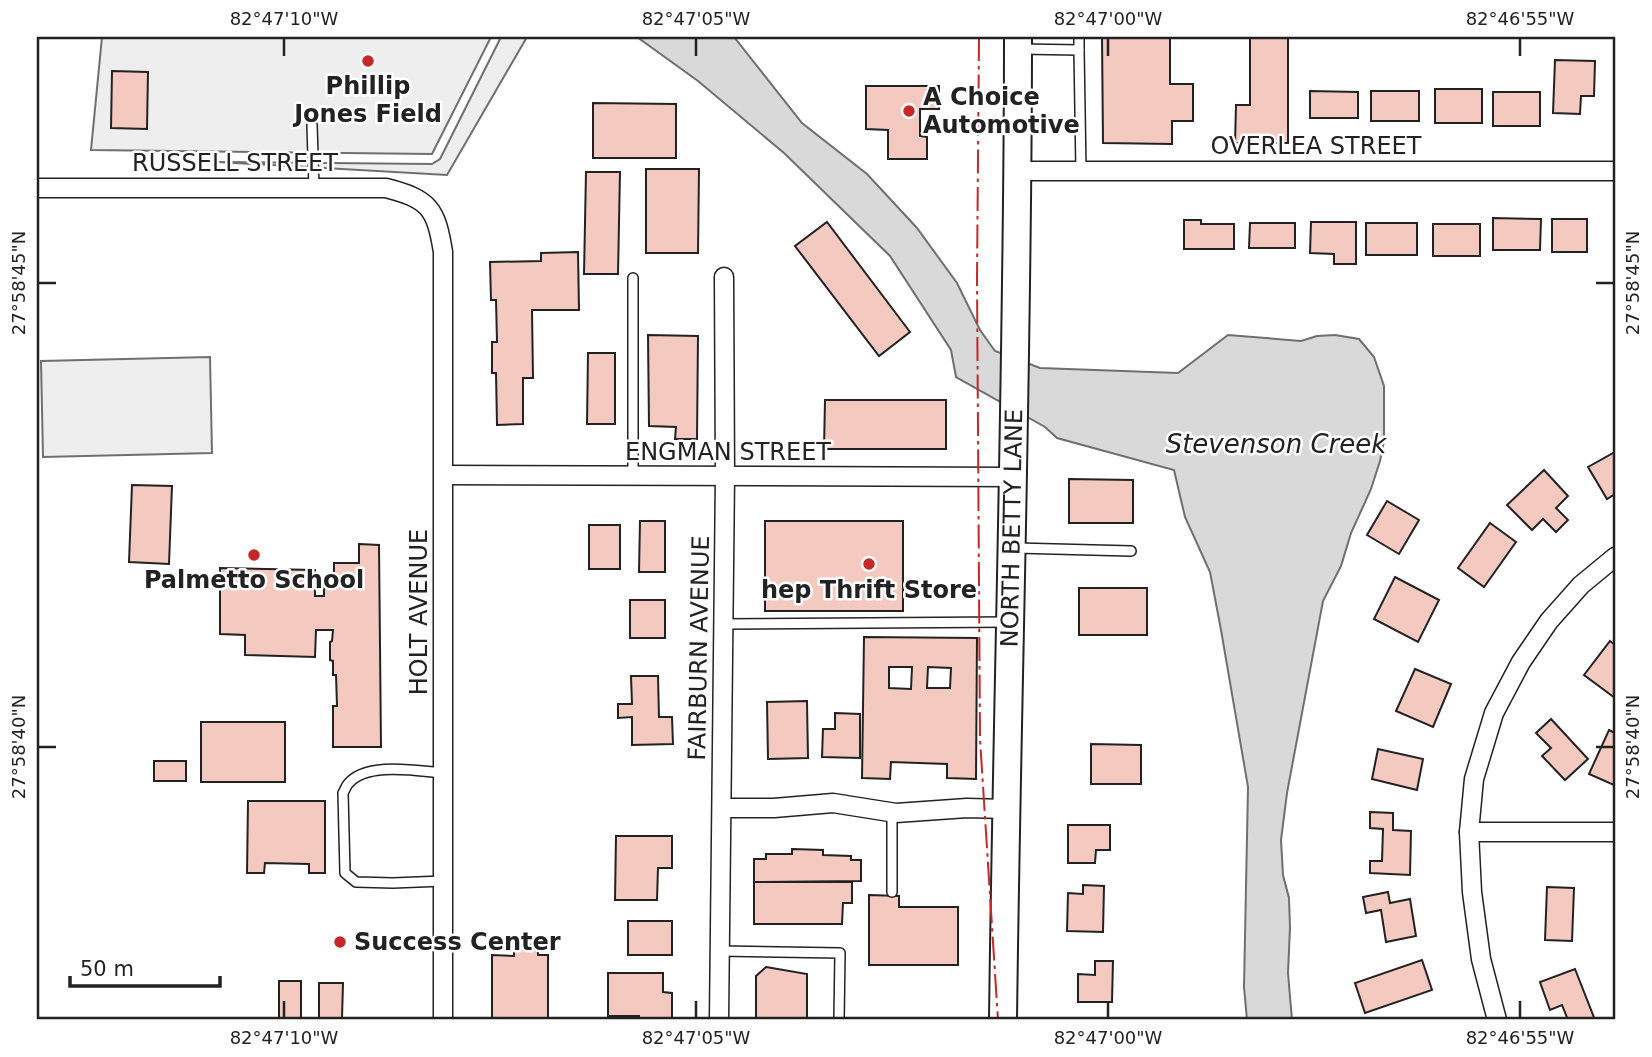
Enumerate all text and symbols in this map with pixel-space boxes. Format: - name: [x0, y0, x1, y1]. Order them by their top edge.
- text: 82°47'10"W: [230, 8, 339, 29]
- text: 82°47'05"W: [642, 8, 751, 29]
- text: 82°47'00"W: [1054, 8, 1163, 29]
- text: 82°46'55"W: [1466, 8, 1575, 29]
- marker: Phillip Jones Field: [360, 53, 376, 69]
- place label: Phillip Jones Field: [292, 72, 442, 128]
- place label: A Choice Automotive: [923, 83, 1080, 139]
- marker: A Choice Automotive: [901, 103, 917, 119]
- street label: OVERLEA STREET: [1211, 132, 1422, 160]
- street label: RUSSELL STREET: [132, 149, 338, 177]
- text: 27°58'45"N: [8, 231, 29, 335]
- text: 27°58'45"N: [1622, 231, 1643, 335]
- street label: NORTH BETTY LANE: [996, 409, 1028, 648]
- water label: Stevenson Creek: [1166, 429, 1387, 459]
- street label: ENGMAN STREET: [625, 438, 831, 466]
- street label: HOLT AVENUE: [405, 529, 433, 695]
- street label: FAIRBURN AVENUE: [683, 535, 715, 761]
- marker: Palmetto School: [246, 547, 262, 563]
- marker: hep Thrift Store: [861, 556, 877, 572]
- place label: Palmetto School: [144, 566, 364, 594]
- place label: hep Thrift Store: [761, 576, 977, 604]
- text: 27°58'40"N: [8, 695, 29, 799]
- text: 27°58'40"N: [1622, 695, 1643, 799]
- place label: Success Center: [354, 928, 561, 956]
- marker: Success Center: [332, 934, 348, 950]
- scale bar: [70, 945, 220, 989]
- text: 50 m: [80, 957, 134, 981]
- text: 82°47'10"W: [230, 1027, 339, 1048]
- text: 82°47'05"W: [642, 1027, 751, 1048]
- text: 82°47'00"W: [1054, 1027, 1163, 1048]
- text: 82°46'55"W: [1466, 1027, 1575, 1048]

